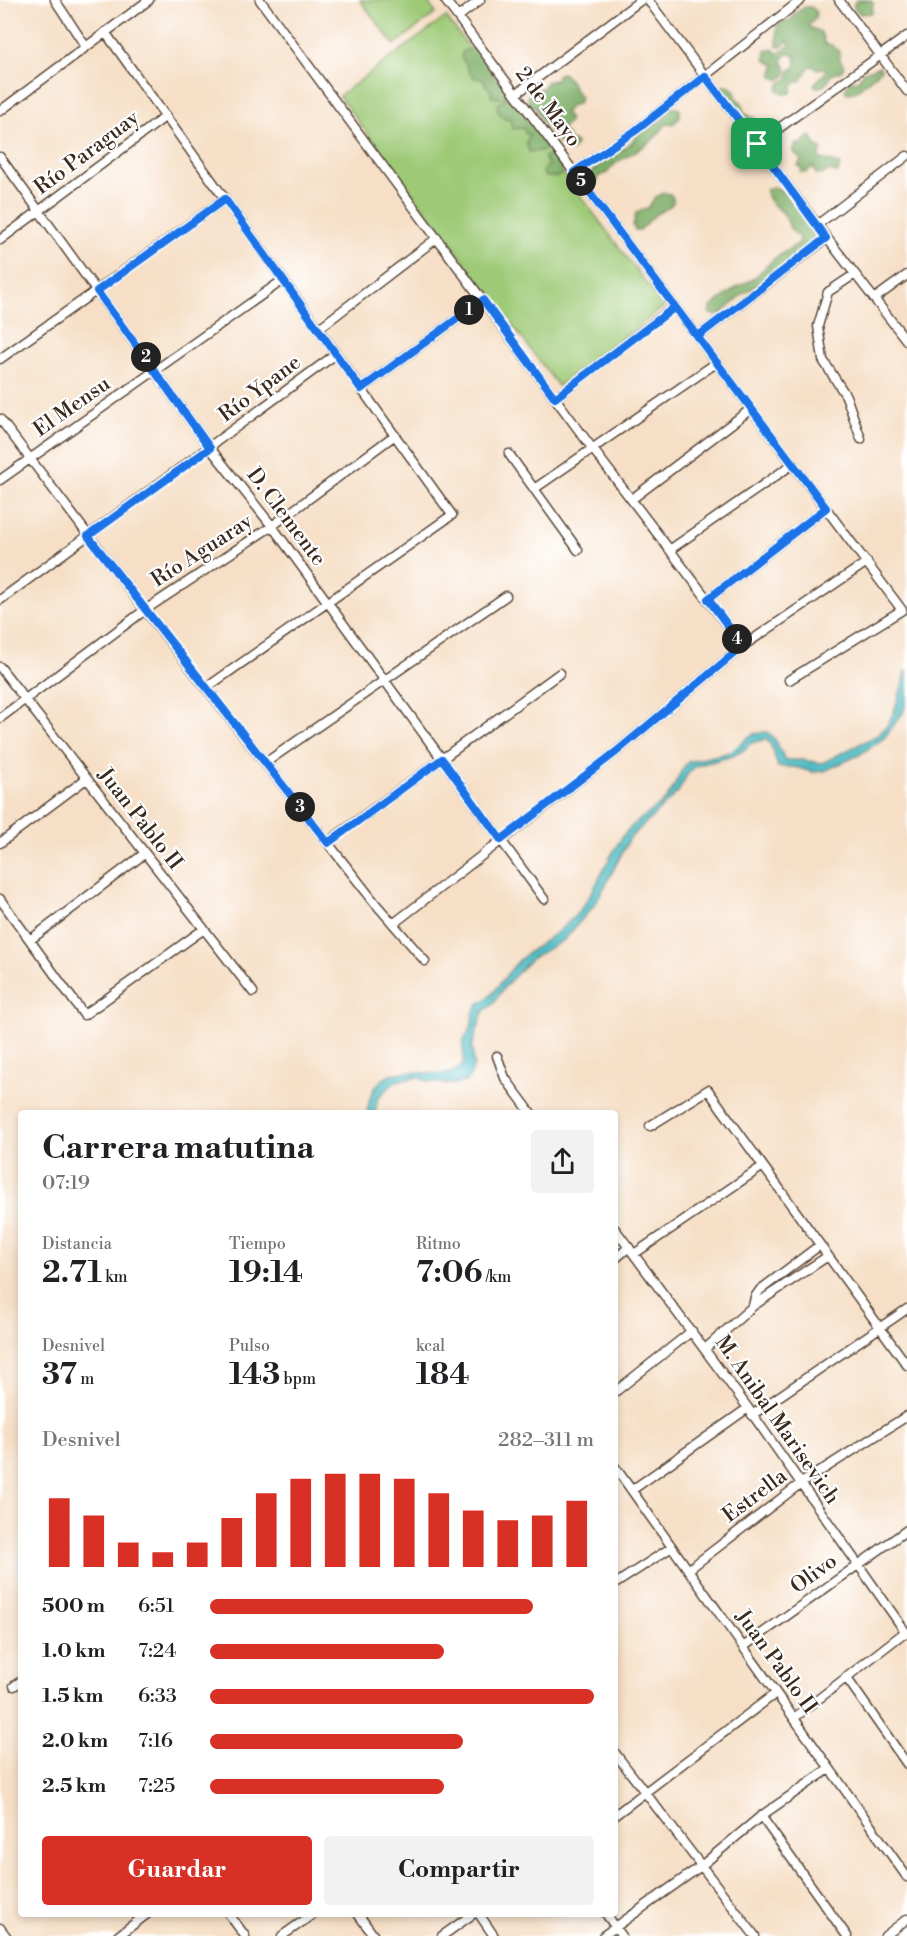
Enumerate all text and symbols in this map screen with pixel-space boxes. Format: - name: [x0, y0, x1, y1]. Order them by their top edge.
- street label: 2 de Mayo: [509, 62, 587, 152]
- street label: Río Paraguay: [29, 105, 145, 201]
- pin: [731, 118, 782, 169]
- icon: arrive: [740, 127, 773, 160]
- pin: 5: [566, 166, 596, 196]
- text: 5: [576, 171, 586, 191]
- pin: 1: [454, 295, 484, 325]
- text: 1: [465, 300, 473, 320]
- pin: 2: [131, 342, 161, 372]
- text: 2: [141, 347, 151, 367]
- street label: Río Ypane: [214, 350, 306, 428]
- street label: El Mensu: [29, 371, 115, 443]
- street label: D. Clemente: [241, 463, 331, 571]
- street label: Río Aguaray: [146, 508, 258, 593]
- pin: 4: [722, 624, 752, 654]
- text: 4: [732, 629, 742, 649]
- street label: Juan Pablo II: [91, 762, 188, 875]
- pin: 3: [285, 792, 315, 822]
- text: 3: [295, 797, 305, 817]
- text: Carrera matutina: [42, 1128, 314, 1169]
- button: share: [531, 1130, 594, 1193]
- text: 07:19: [42, 1171, 90, 1196]
- text: Distancia: [42, 1234, 112, 1254]
- text: Tiempo: [229, 1234, 286, 1254]
- text: Ritmo: [416, 1234, 461, 1254]
- text: 2.71: [42, 1254, 102, 1292]
- text: 19:14: [229, 1254, 303, 1292]
- text: 7:06: [416, 1254, 483, 1292]
- text: km: [102, 1267, 128, 1287]
- text: /km: [483, 1267, 511, 1287]
- street label: M. Anibal Marisevich: [709, 1331, 845, 1510]
- text: Desnivel: [42, 1336, 105, 1356]
- text: Pulso: [229, 1336, 270, 1356]
- text: kcal: [416, 1336, 445, 1356]
- text: 37: [42, 1356, 77, 1394]
- text: 143: [229, 1356, 280, 1394]
- text: 184: [416, 1356, 470, 1394]
- text: m: [77, 1369, 94, 1389]
- text: bpm: [280, 1369, 316, 1389]
- text: Desnivel: [42, 1428, 121, 1453]
- text: 282–311 m: [498, 1428, 594, 1453]
- street label: Estrella: [718, 1463, 793, 1529]
- street label: Olivo: [786, 1548, 842, 1600]
- text: 500 m: [42, 1594, 105, 1619]
- text: 6:51: [138, 1594, 174, 1619]
- street label: Juan Pablo II: [729, 1604, 823, 1719]
- text: 1.0 km: [42, 1639, 106, 1664]
- text: 7:24: [138, 1639, 176, 1664]
- text: 1.5 km: [42, 1684, 103, 1709]
- text: 6:33: [138, 1684, 177, 1709]
- text: 2.0 km: [42, 1729, 108, 1754]
- text: 7:16: [138, 1729, 173, 1754]
- text: 2.5 km: [42, 1774, 106, 1799]
- text: 7:25: [138, 1774, 175, 1799]
- button: Guardar: [42, 1836, 312, 1905]
- button: Compartir: [324, 1836, 594, 1905]

